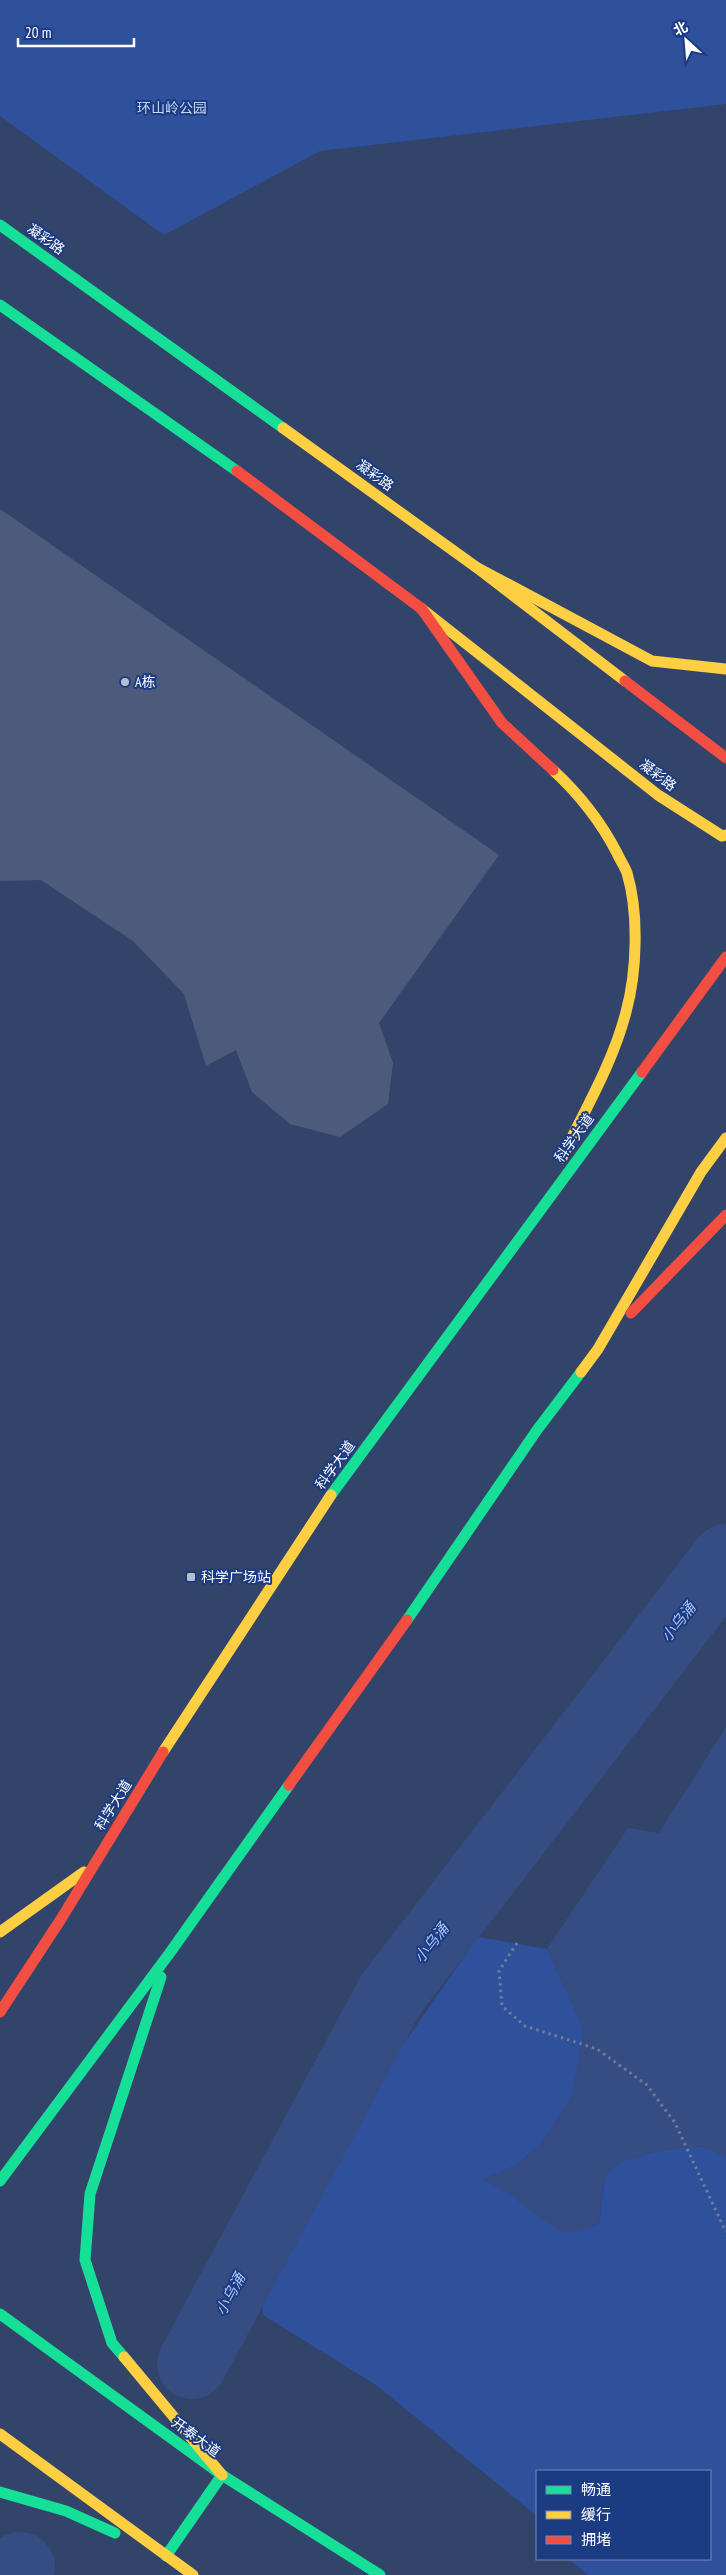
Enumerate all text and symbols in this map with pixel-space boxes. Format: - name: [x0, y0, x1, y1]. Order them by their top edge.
- scale bar: [18, 15, 134, 47]
- north arrow: [661, 15, 711, 65]
- text: 北: [670, 17, 691, 39]
- text: 20 m: [25, 23, 51, 42]
- park label: 环山岭公园: [137, 99, 207, 117]
- street label: 凝彩路: [24, 220, 68, 258]
- street label: 凝彩路: [353, 455, 397, 495]
- place label: A栋: [135, 673, 156, 691]
- marker: A栋: [119, 676, 131, 688]
- street label: 凝彩路: [636, 755, 680, 795]
- street label: 科学大道: [550, 1110, 598, 1166]
- street label: 科学大道: [311, 1437, 359, 1493]
- place label: 科学广场站: [201, 1568, 271, 1586]
- marker: 科学广场站: [185, 1571, 197, 1583]
- water label: 小乌涌: [657, 1597, 701, 1646]
- street label: 科学大道: [91, 1776, 135, 1834]
- water label: 小乌涌: [410, 1918, 454, 1967]
- water label: 小乌涌: [211, 2268, 250, 2318]
- street label: 开泰大道: [168, 2413, 224, 2461]
- legend: [536, 2470, 711, 2560]
- text: 畅通: [581, 2480, 611, 2499]
- text: 缓行: [581, 2505, 611, 2524]
- text: 拥堵: [581, 2530, 611, 2549]

